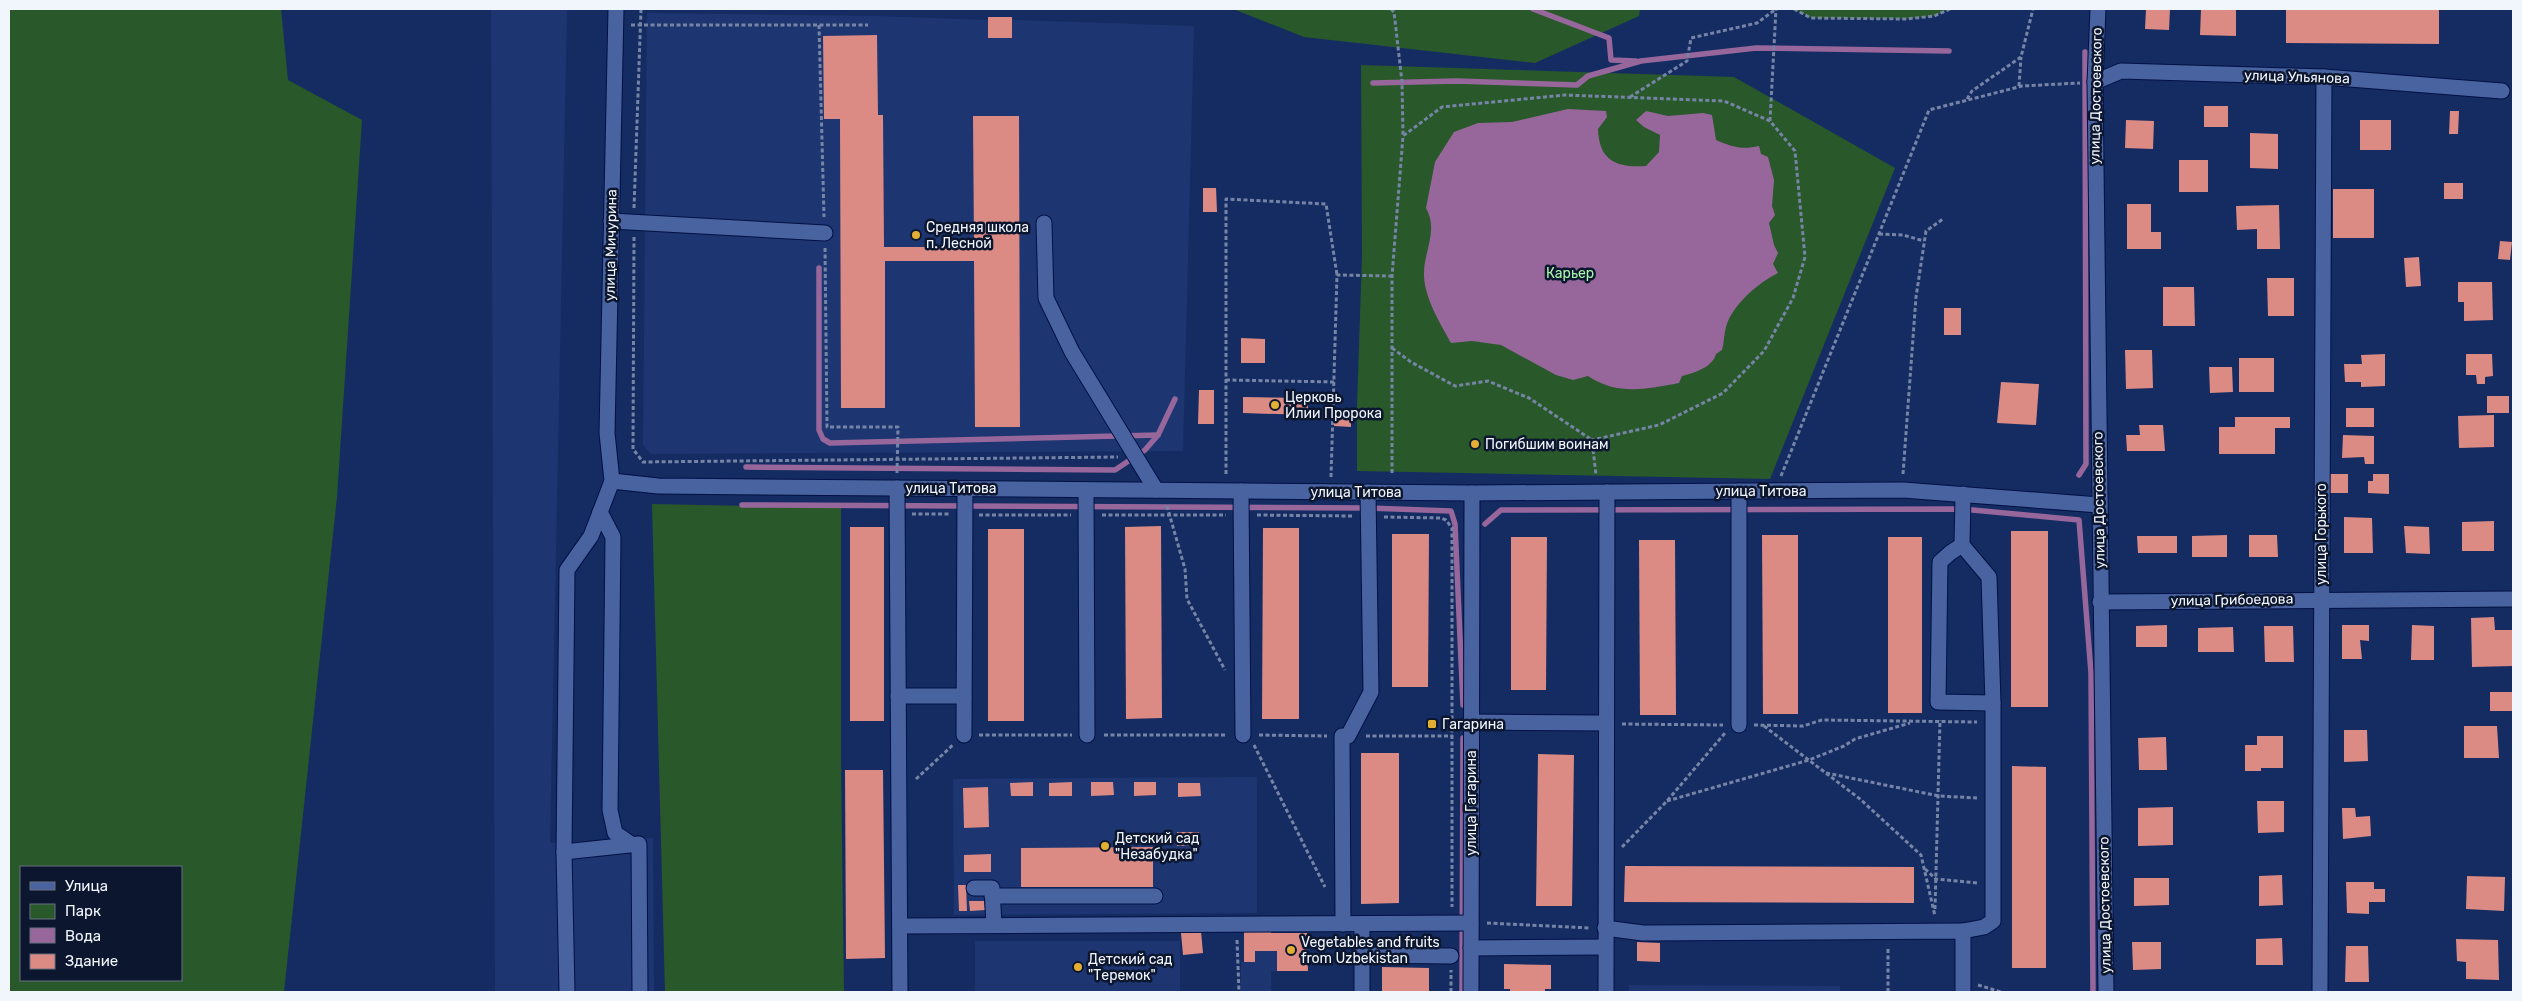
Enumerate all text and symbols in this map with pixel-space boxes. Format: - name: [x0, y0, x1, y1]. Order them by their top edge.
- street label: улица Достоевского: [2086, 27, 2106, 165]
- street label: улица Ульянова: [2244, 67, 2350, 87]
- street label: улица Мичурина: [602, 189, 620, 301]
- place label: Средняя школа п. Лесной: [926, 219, 1029, 252]
- marker: Средняя школа п. Лесной: [910, 229, 922, 241]
- park label: Карьер: [1546, 265, 1594, 282]
- place label: Церковь Илии Пророка: [1285, 389, 1382, 422]
- marker: Церковь Илии Пророка: [1269, 399, 1281, 411]
- street label: улица Достоевского: [2089, 431, 2109, 569]
- place label: Погибшим воинам: [1485, 436, 1608, 453]
- marker: Погибшим воинам: [1469, 438, 1481, 450]
- street label: улица Титова: [905, 480, 997, 497]
- street label: улица Титова: [1715, 483, 1807, 500]
- street label: улица Горького: [2313, 483, 2330, 585]
- street label: улица Титова: [1310, 484, 1402, 501]
- street label: улица Грибоедова: [2170, 590, 2294, 610]
- place label: Гагарина: [1442, 716, 1504, 733]
- marker: Гагарина: [1426, 718, 1438, 730]
- street label: улица Гагарина: [1463, 750, 1480, 856]
- place label: Детский сад "Незабудка": [1115, 830, 1200, 863]
- street label: улица Достоевского: [2095, 836, 2115, 974]
- marker: Детский сад "Незабудка": [1099, 840, 1111, 852]
- legend: [20, 866, 182, 981]
- text: Улица: [65, 877, 108, 895]
- text: Парк: [65, 902, 101, 920]
- text: Вода: [65, 927, 101, 945]
- place label: Vegetables and fruits from Uzbekistan: [1301, 934, 1440, 967]
- marker: Vegetables and fruits from Uzbekistan: [1285, 944, 1297, 956]
- place label: Детский сад "Теремок": [1088, 951, 1173, 984]
- text: Здание: [65, 952, 118, 970]
- marker: Детский сад "Теремок": [1072, 961, 1084, 973]

